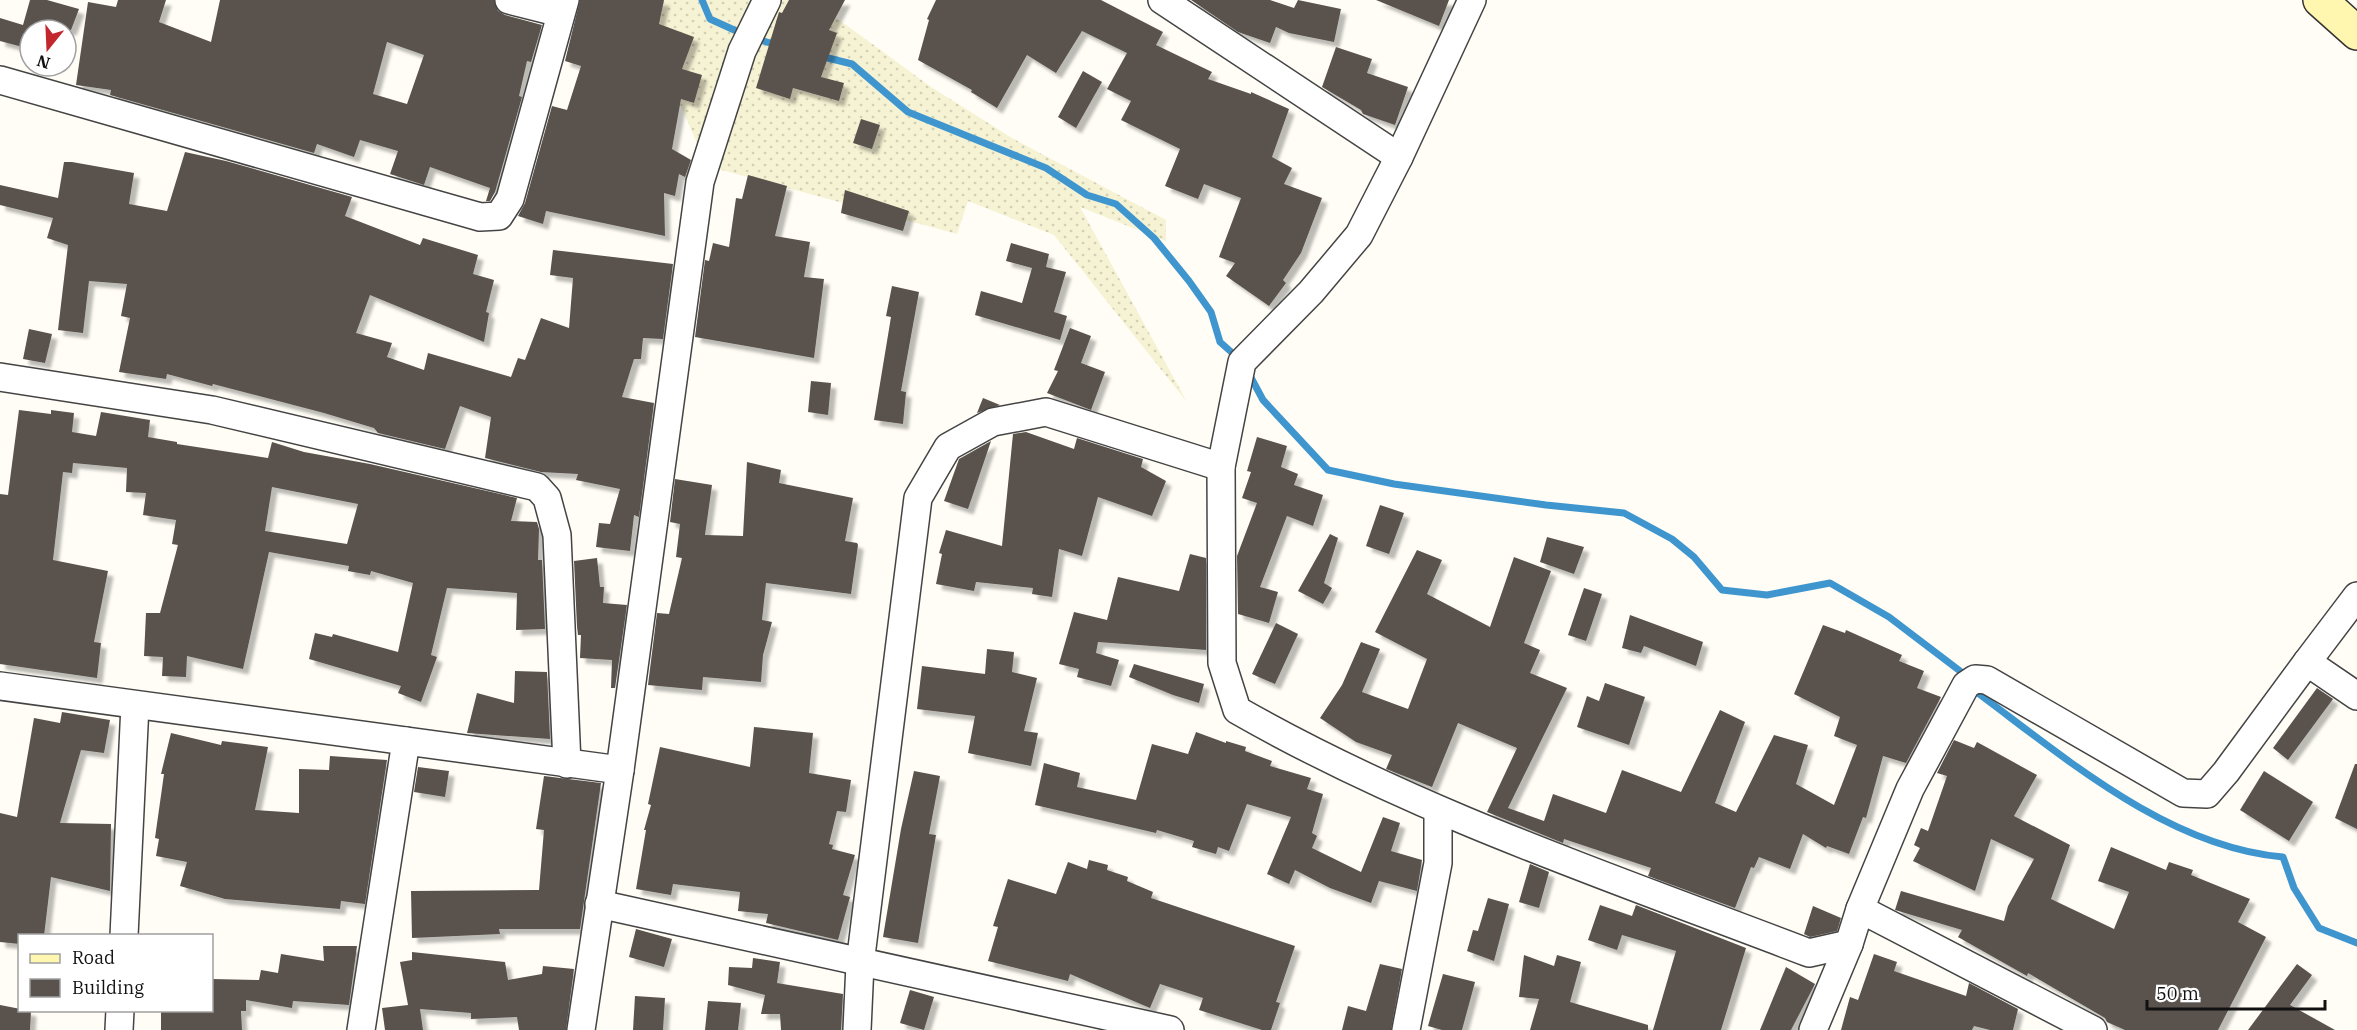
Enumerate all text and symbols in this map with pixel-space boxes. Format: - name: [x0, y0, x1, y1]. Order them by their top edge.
- north arrow: [18, 18, 78, 78]
- text: N: [34, 51, 52, 74]
- legend: [18, 934, 213, 1012]
- text: Road: [72, 946, 115, 969]
- scale bar: [2147, 973, 2326, 1011]
- text: Building: [72, 976, 144, 999]
- text: 50 m: [2156, 982, 2199, 1005]

